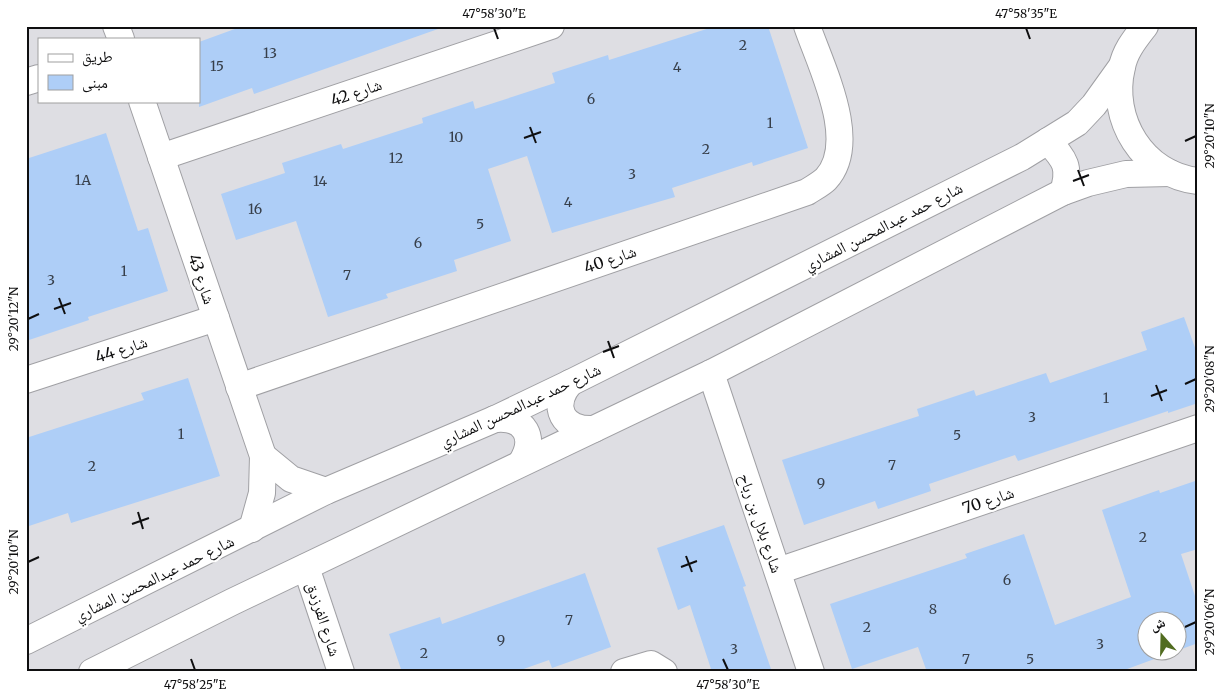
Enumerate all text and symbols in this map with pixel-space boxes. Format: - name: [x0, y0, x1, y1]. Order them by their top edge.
- text: 47°58'30"E: [462, 6, 526, 21]
- text: 47°58'35"E: [995, 6, 1057, 21]
- house number: 2: [739, 36, 747, 54]
- legend: [38, 38, 200, 102]
- house number: 13: [263, 44, 277, 62]
- text: طريق: [82, 47, 113, 67]
- house number: 15: [210, 57, 224, 75]
- house number: 4: [673, 58, 682, 76]
- text: مبنى: [82, 73, 108, 93]
- street label: شارع 42: [328, 74, 385, 111]
- house number: 6: [587, 90, 595, 108]
- text: 29°20'10"N: [1202, 103, 1217, 169]
- house number: 1: [767, 114, 773, 132]
- house number: 10: [449, 128, 463, 146]
- house number: 2: [702, 140, 710, 158]
- house number: 12: [389, 149, 403, 167]
- house number: 3: [628, 165, 636, 183]
- house number: 1A: [75, 171, 91, 189]
- house number: 14: [313, 172, 327, 190]
- street label: شارع حمد عبدالمحسن المشاري: [800, 177, 967, 277]
- house number: 4: [564, 193, 573, 211]
- house number: 16: [248, 200, 262, 218]
- house number: 5: [476, 215, 484, 233]
- house number: 6: [414, 234, 422, 252]
- street label: شارع 40: [581, 241, 639, 278]
- street label: شارع 43: [183, 251, 220, 307]
- house number: 1: [121, 262, 127, 280]
- house number: 7: [343, 266, 351, 284]
- house number: 3: [47, 271, 55, 289]
- text: 29°20'12"N: [6, 286, 21, 351]
- street label: شارع 44: [92, 331, 150, 368]
- text: 29°20'08"N: [1202, 345, 1217, 412]
- street label: شارع حمد عبدالمحسن المشاري: [436, 359, 605, 454]
- house number: 1: [1103, 389, 1109, 407]
- house number: 3: [1028, 408, 1036, 426]
- house number: 1: [178, 425, 184, 443]
- house number: 5: [953, 426, 961, 444]
- house number: 7: [888, 456, 896, 474]
- house number: 2: [88, 457, 96, 475]
- street label: شارع بلال بن رباح: [734, 471, 787, 576]
- house number: 9: [817, 474, 825, 492]
- street label: شارع 70: [960, 482, 1017, 519]
- house number: 2: [1139, 528, 1147, 546]
- text: 29°20'10"N: [6, 529, 21, 595]
- street label: شارع حمد عبدالمحسن المشاري: [71, 531, 239, 628]
- house number: 6: [1003, 571, 1011, 589]
- street label: شارع الفرزدق: [302, 579, 345, 659]
- text: 29°20'06"N: [1202, 588, 1217, 655]
- house number: 8: [929, 600, 937, 618]
- north arrow: [1136, 610, 1186, 660]
- house number: 7: [565, 611, 573, 629]
- text: ش: [1147, 613, 1168, 635]
- house number: 2: [863, 618, 871, 636]
- house number: 9: [497, 631, 505, 649]
- house number: 3: [1096, 635, 1104, 653]
- house number: 3: [730, 640, 738, 658]
- house number: 2: [420, 644, 428, 662]
- house number: 7: [962, 650, 970, 668]
- house number: 5: [1026, 650, 1034, 668]
- text: 47°58'25"E: [164, 677, 227, 692]
- text: 47°58'30"E: [696, 677, 760, 692]

